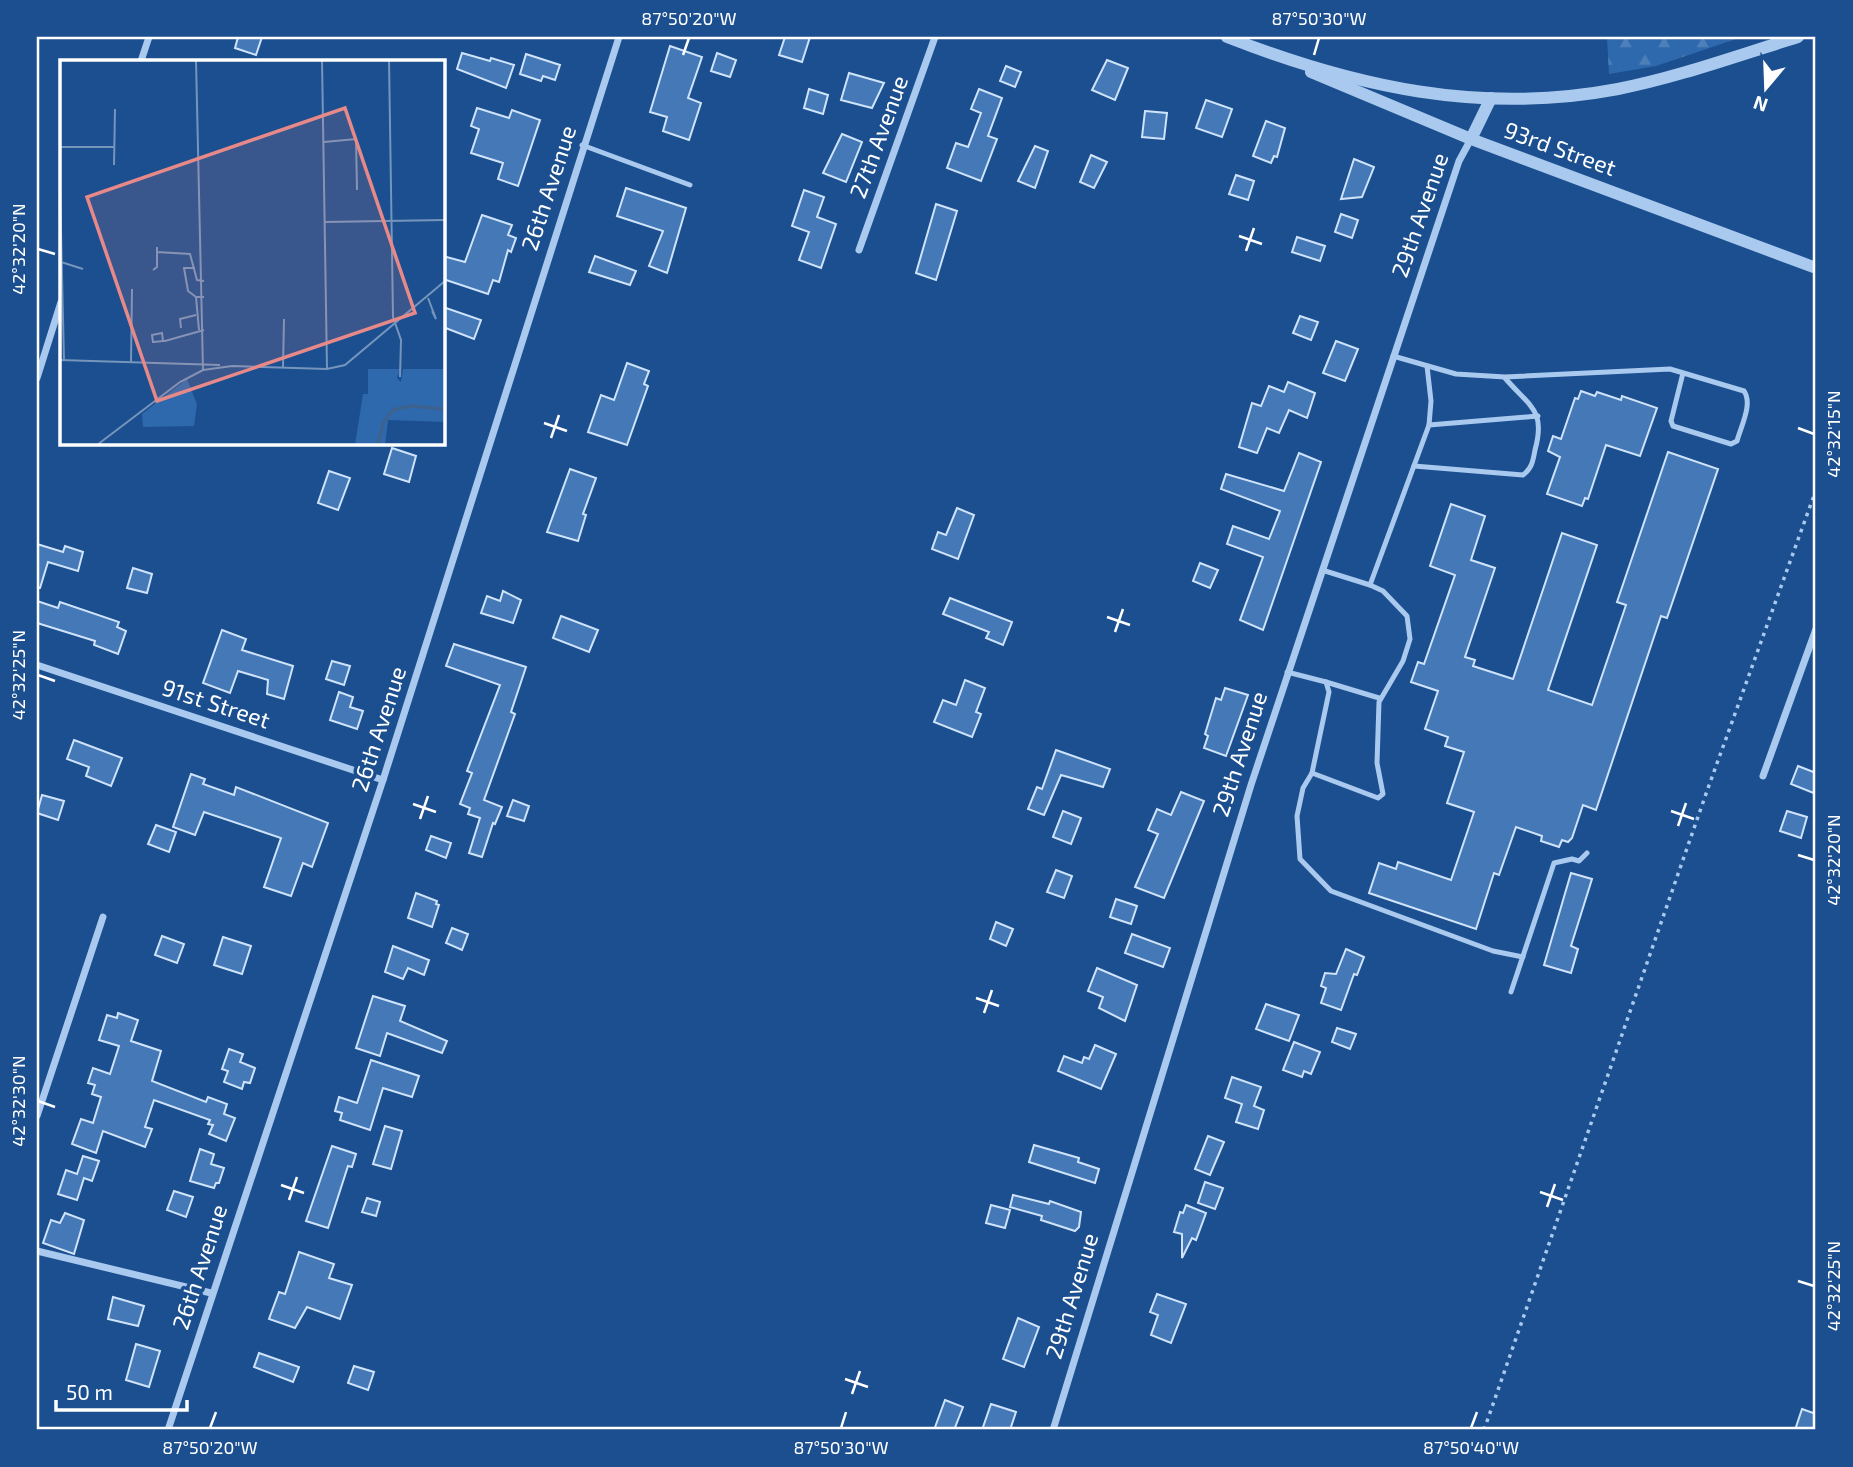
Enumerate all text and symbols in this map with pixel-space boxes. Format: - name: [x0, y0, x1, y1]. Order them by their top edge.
- text: 87°50'20"W: [641, 7, 737, 29]
- text: 87°50'30"W: [1271, 7, 1367, 29]
- north arrow: [1730, 52, 1800, 122]
- inset map: [60, 60, 444, 444]
- street label: 27th Avenue: [843, 72, 913, 202]
- text: N: [1750, 91, 1771, 118]
- street label: 93rd Street: [1501, 115, 1620, 181]
- street label: 26th Avenue: [515, 122, 581, 254]
- street label: 29th Avenue: [1385, 149, 1453, 281]
- text: 42°32'20"N: [7, 203, 29, 295]
- text: 42°32'15"N: [1822, 390, 1844, 478]
- text: 42°32'25"N: [7, 630, 29, 720]
- street label: 26th Avenue: [345, 663, 411, 795]
- street label: 91st Street: [159, 672, 274, 734]
- street label: 29th Avenue: [1206, 688, 1272, 820]
- text: 42°32'20"N: [1822, 814, 1844, 906]
- text: 42°32'30"N: [7, 1055, 29, 1147]
- street label: 26th Avenue: [166, 1201, 232, 1333]
- street label: 29th Avenue: [1039, 1230, 1103, 1362]
- text: 42°32'25"N: [1822, 1241, 1844, 1331]
- scale bar: [56, 1369, 187, 1413]
- text: 50 m: [66, 1379, 113, 1404]
- text: 87°50'20"W: [162, 1436, 258, 1458]
- text: 87°50'30"W: [793, 1436, 889, 1458]
- text: 87°50'40"W: [1423, 1436, 1519, 1458]

